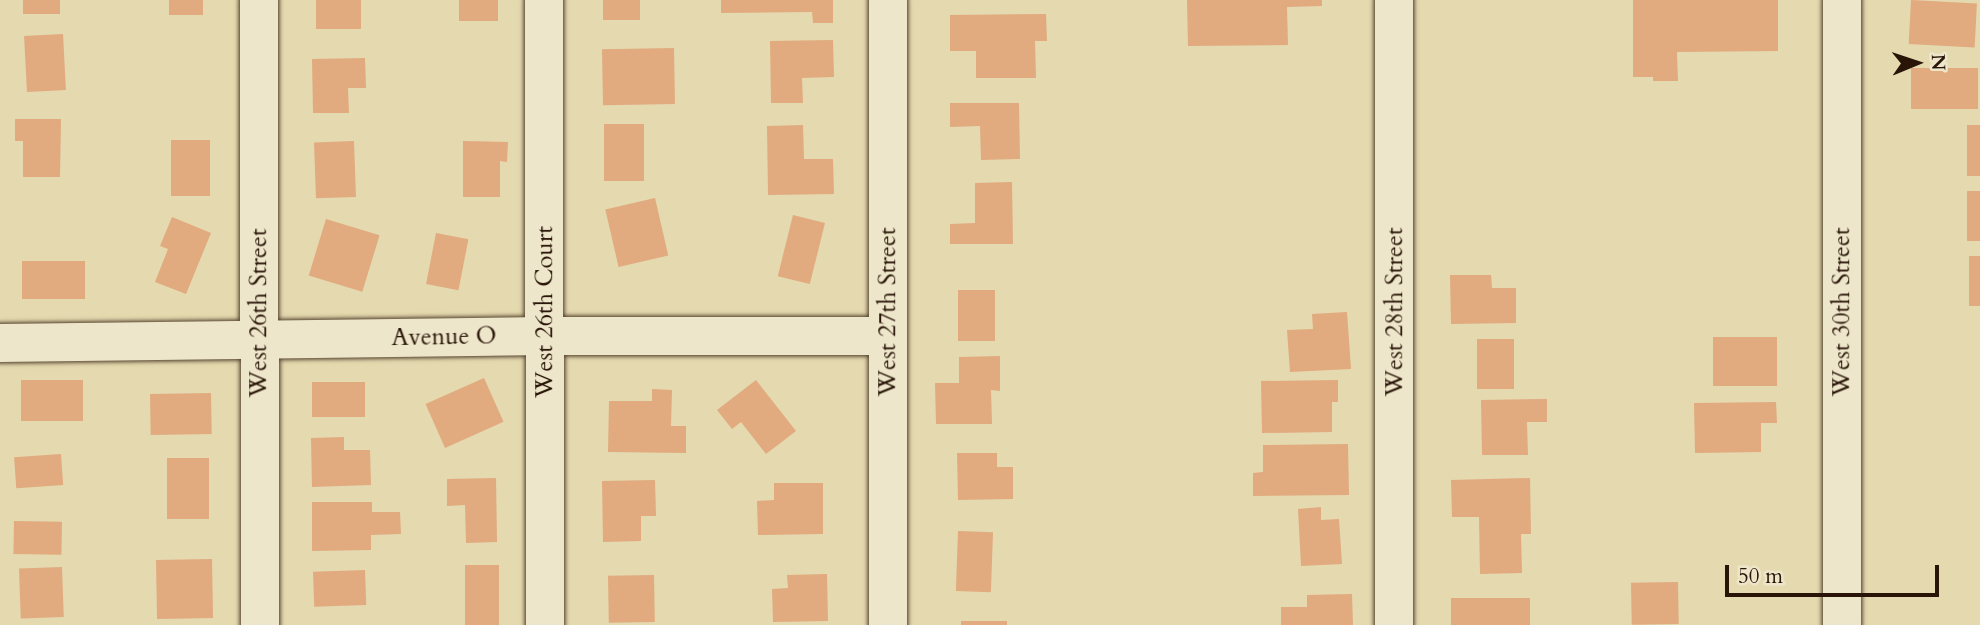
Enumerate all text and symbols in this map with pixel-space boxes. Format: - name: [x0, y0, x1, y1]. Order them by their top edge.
- north arrow: [1882, 28, 1952, 98]
- text: N: [1925, 54, 1951, 71]
- street label: West 26th Court: [531, 226, 559, 398]
- street label: West 27th Street: [874, 228, 902, 396]
- street label: West 28th Street: [1381, 228, 1409, 396]
- street label: West 30th Street: [1828, 228, 1856, 396]
- street label: West 26th Street: [245, 229, 273, 397]
- street label: Avenue O: [391, 322, 497, 352]
- scale bar: [1728, 552, 1941, 596]
- text: 50 m: [1738, 562, 1783, 591]

